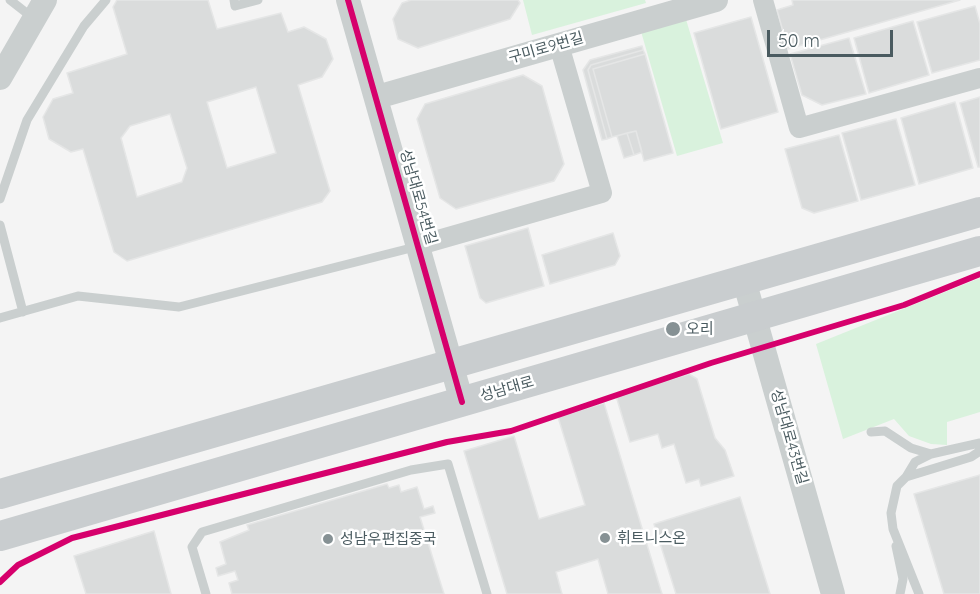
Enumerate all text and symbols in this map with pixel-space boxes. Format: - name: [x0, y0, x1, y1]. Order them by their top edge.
- scale bar: [770, 18, 896, 56]
- street label: 구미로9번길: [506, 29, 586, 67]
- text: 50 m: [778, 29, 820, 52]
- street label: 성남대로54번길: [396, 147, 440, 247]
- marker: 오리: [664, 320, 682, 338]
- place label: 오리: [686, 320, 714, 338]
- street label: 성남대로: [478, 373, 536, 405]
- street label: 성남대로43번길: [767, 387, 811, 487]
- place label: 휘트니스온: [617, 529, 686, 547]
- place label: 성남우편집중국: [340, 530, 437, 548]
- marker: 휘트니스온: [598, 531, 612, 545]
- marker: 성남우편집중국: [321, 532, 335, 546]

